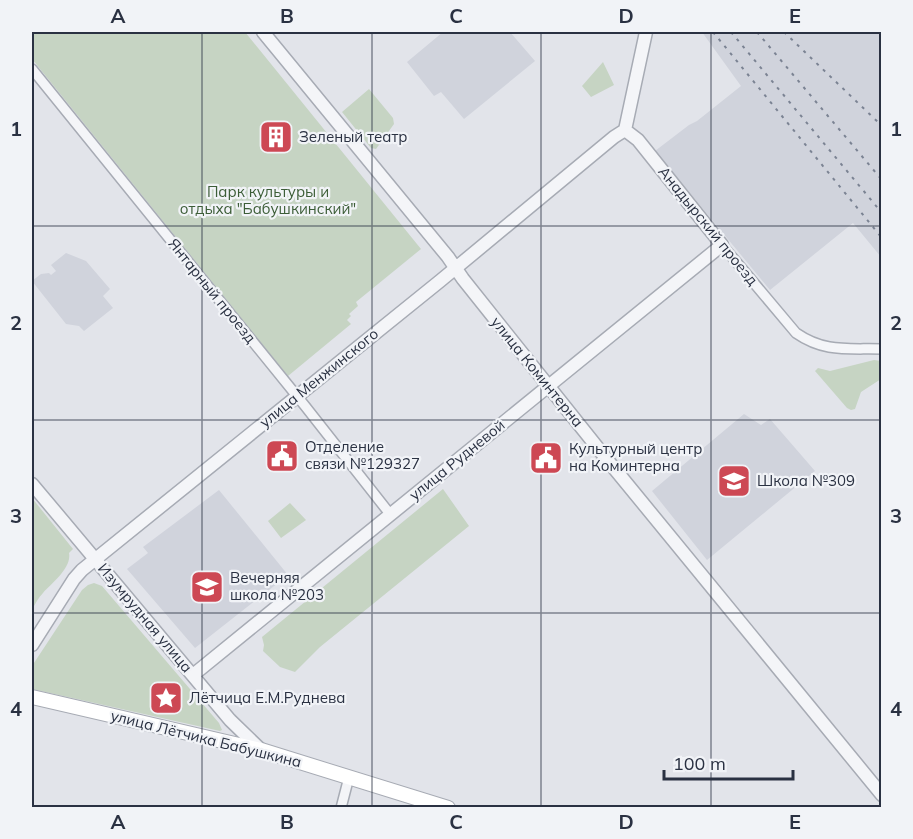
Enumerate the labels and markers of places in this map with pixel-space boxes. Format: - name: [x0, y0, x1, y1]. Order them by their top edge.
- building icon: Зеленый театр: [258, 119, 294, 155]
- place label: Зеленый театр: [299, 127, 407, 146]
- place label: Отделение связи №129327: [305, 437, 420, 473]
- public building icon: Отделение связи №129327: [264, 438, 300, 474]
- place label: Культурный центр на Коминтерна: [569, 439, 702, 475]
- public building icon: Культурный центр на Коминтерна: [528, 440, 564, 476]
- school or university icon: Школа №309: [716, 463, 752, 499]
- place label: Школа №309: [757, 471, 855, 490]
- place label: Вечерняя школа №203: [230, 568, 324, 604]
- school or university icon: Вечерняя школа №203: [189, 569, 225, 605]
- place icon: Лётчица Е.М.Руднева: [148, 680, 184, 716]
- place label: Лётчица Е.М.Руднева: [189, 688, 345, 707]

